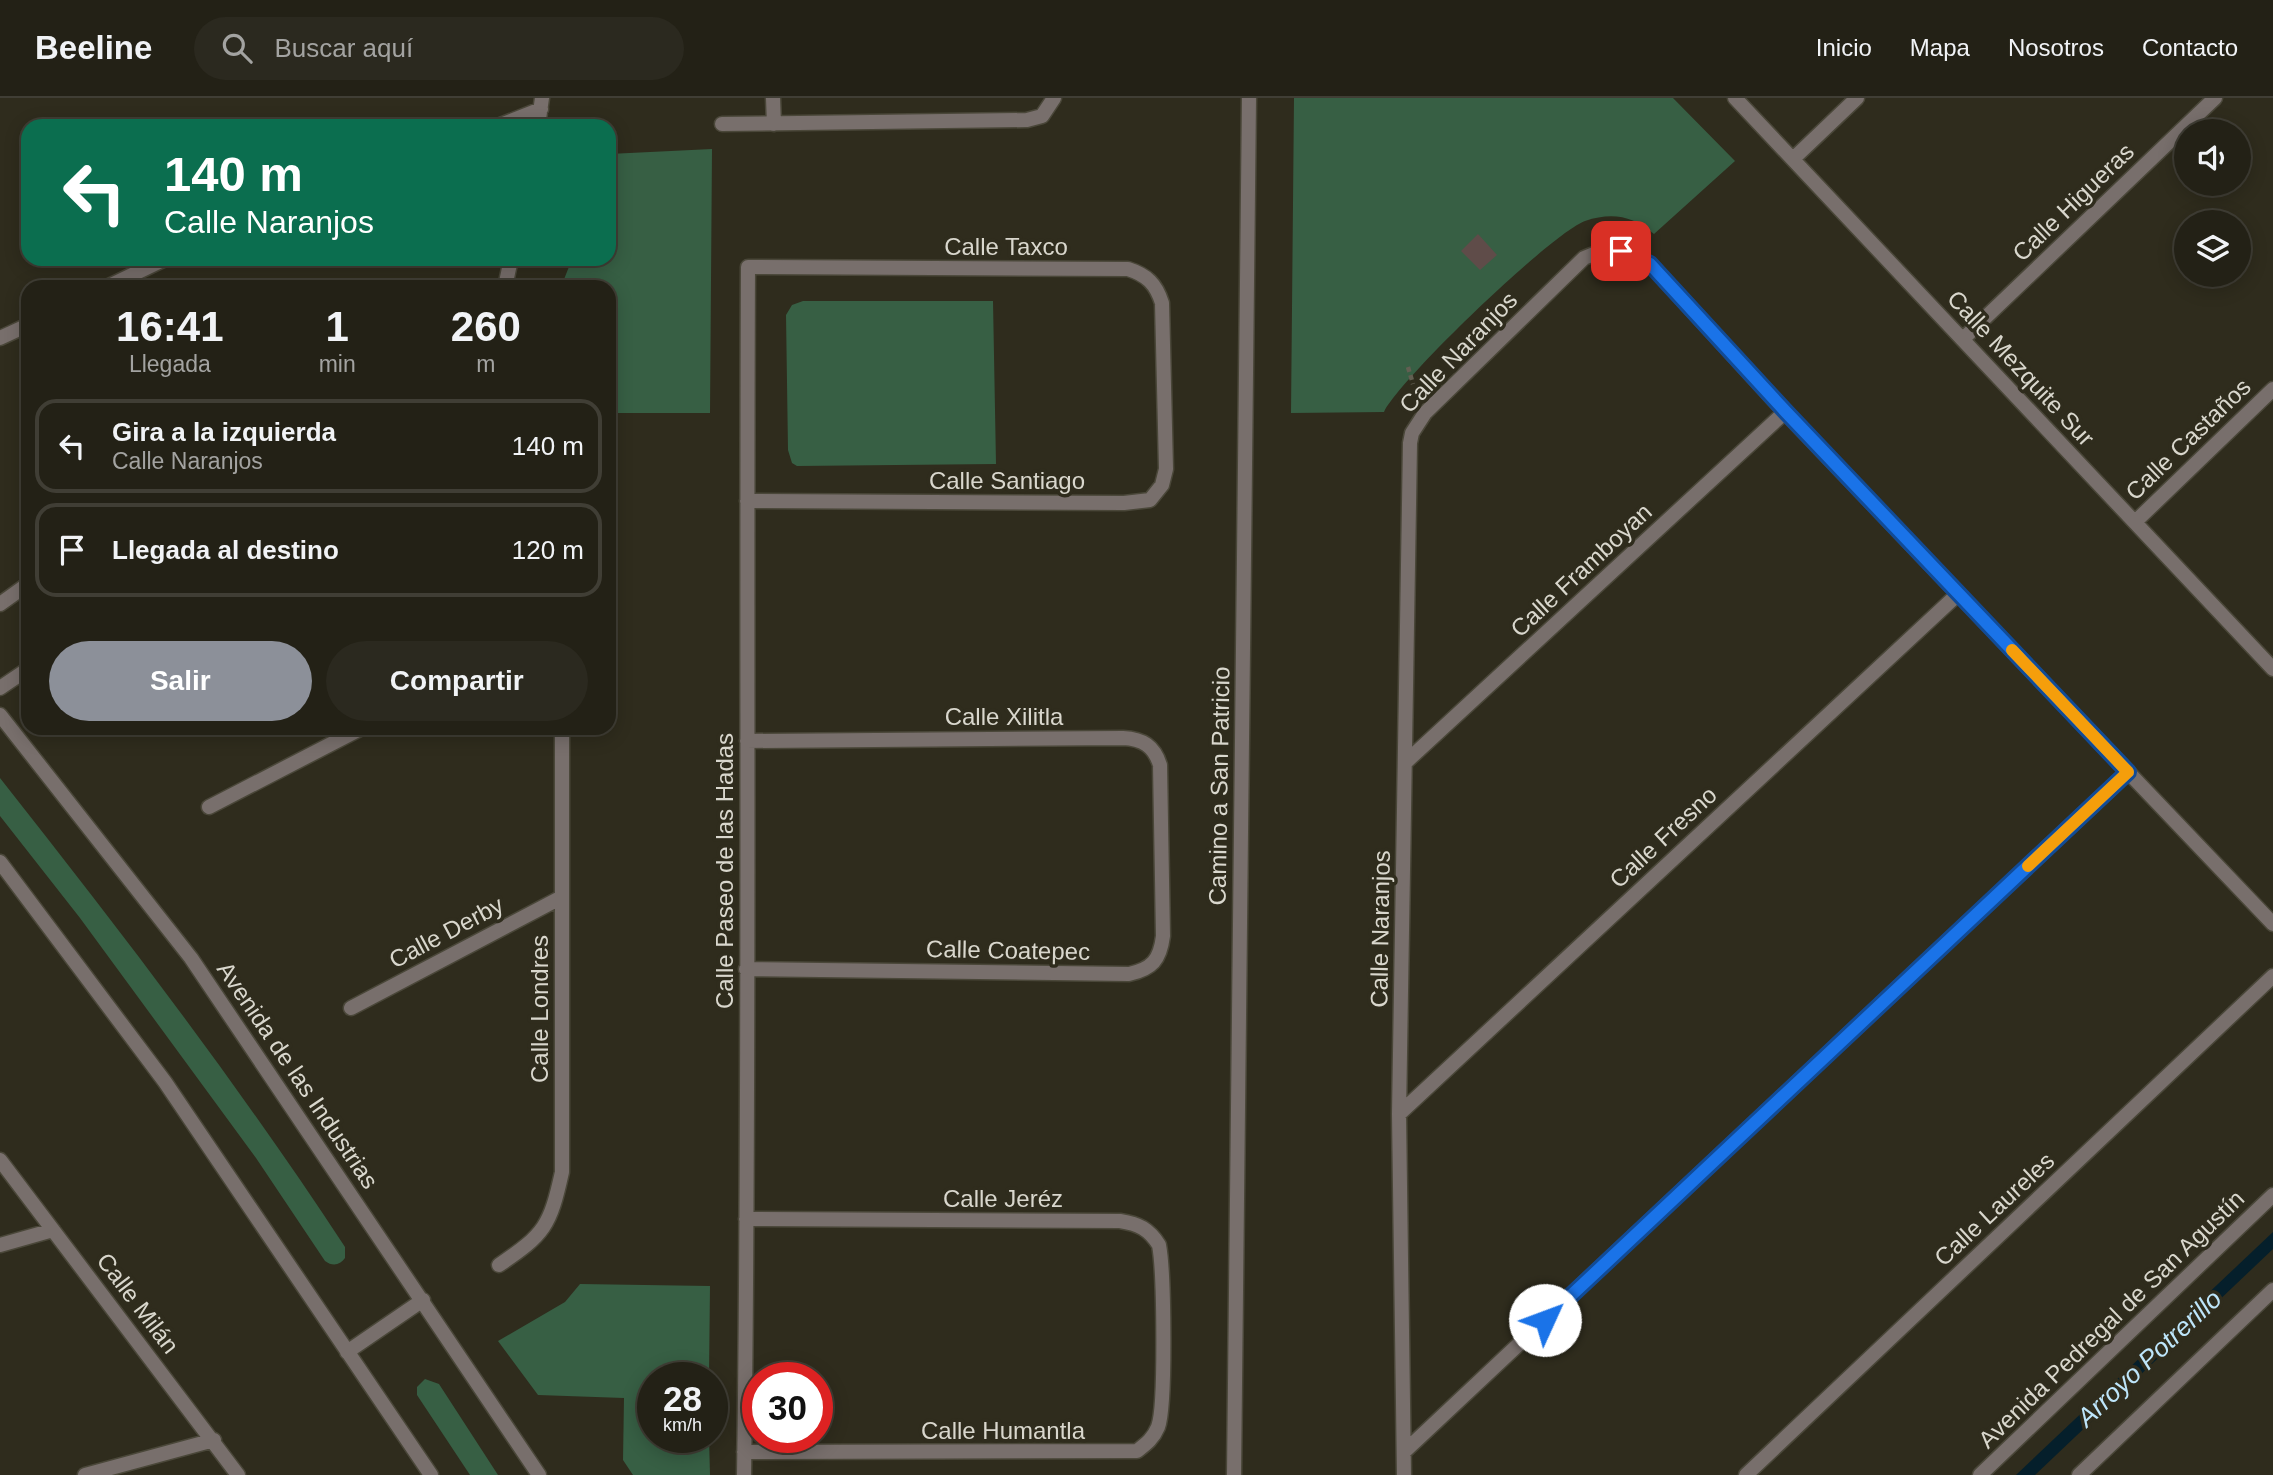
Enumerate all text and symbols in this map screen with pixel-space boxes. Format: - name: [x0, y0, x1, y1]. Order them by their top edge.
- search box: [194, 17, 684, 80]
- text: Beeline: [35, 29, 152, 66]
- icon: search: [218, 29, 256, 67]
- text: Buscar aquí: [274, 33, 413, 63]
- text: Inicio: [1816, 34, 1872, 61]
- text: Mapa: [1910, 34, 1970, 61]
- text: Nosotros: [2008, 34, 2104, 61]
- text: Contacto: [2142, 34, 2238, 61]
- map controls: [2174, 119, 2251, 287]
- button: sound: [2174, 119, 2251, 196]
- street label: Calle Higueras: [2007, 138, 2139, 266]
- icon: left: [49, 147, 140, 238]
- text: 140 m: [164, 147, 303, 201]
- text: Calle Naranjos: [164, 204, 374, 240]
- button: layers: [2174, 210, 2251, 287]
- pin: [1591, 221, 1651, 281]
- icon: arrive: [1602, 232, 1640, 270]
- street label: Calle Taxco: [944, 233, 1068, 260]
- street label: Calle Mezquite Sur: [1942, 285, 2100, 451]
- street label: Calle Naranjos: [1394, 286, 1522, 418]
- text: 16:41: [116, 303, 224, 350]
- text: 1: [325, 303, 349, 350]
- text: 260: [451, 303, 521, 350]
- text: Llegada: [129, 351, 211, 377]
- text: min: [319, 351, 356, 377]
- text: m: [476, 351, 495, 377]
- street label: Calle Castaños: [2120, 373, 2256, 505]
- text: Gira a la izquierda: [112, 417, 336, 447]
- icon: left: [53, 427, 91, 465]
- text: 140 m: [512, 431, 584, 461]
- text: Calle Naranjos: [112, 448, 263, 474]
- street label: Calle Santiago: [929, 467, 1085, 494]
- street label: Calle Framboyan: [1505, 498, 1657, 642]
- icon: arrive: [53, 531, 91, 569]
- text: Llegada al destino: [112, 535, 339, 565]
- text: 120 m: [512, 535, 584, 565]
- button: Salir: [49, 641, 312, 721]
- button: Compartir: [326, 641, 588, 721]
- street label: Camino a San Patricio: [1203, 666, 1235, 906]
- street label: Calle Xilitla: [945, 703, 1064, 730]
- street label: Calle Paseo de las Hadas: [711, 733, 738, 1009]
- street label: Calle Fresno: [1604, 781, 1722, 893]
- street label: Calle Naranjos: [1365, 850, 1395, 1008]
- street label: Calle Derby: [384, 891, 508, 973]
- street label: Calle Londres: [526, 935, 553, 1083]
- street label: Calle Coatepec: [926, 935, 1090, 965]
- street label: Avenida de las Industrias: [212, 956, 384, 1194]
- street label: Calle Laureles: [1929, 1147, 2059, 1271]
- street label: Calle Jeréz: [943, 1185, 1063, 1212]
- street label: Avenida Pedregal de San Agustín: [1973, 1185, 2249, 1453]
- street label: Calle Milán: [91, 1247, 185, 1359]
- position arrow: [1508, 1283, 1582, 1357]
- water label: Arroyo Potrerillo: [2069, 1283, 2227, 1434]
- speed limit sign: 30: [742, 1362, 833, 1453]
- text: 28: [663, 1379, 702, 1418]
- text: km/h: [663, 1415, 702, 1435]
- street label: Calle Humantla: [921, 1417, 1086, 1444]

